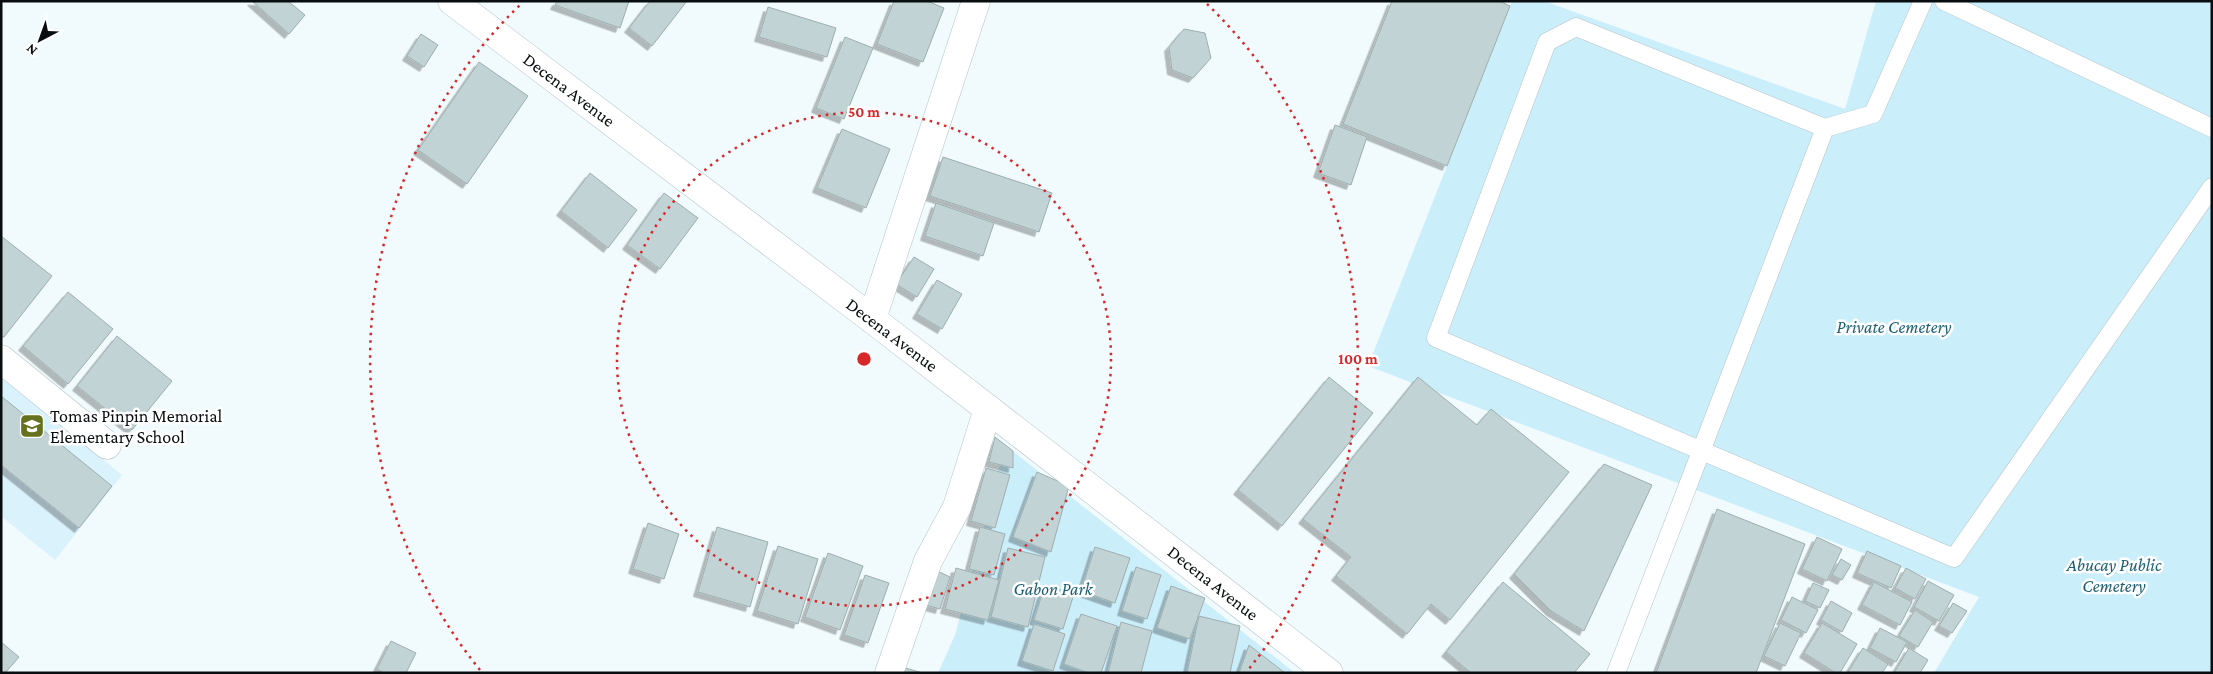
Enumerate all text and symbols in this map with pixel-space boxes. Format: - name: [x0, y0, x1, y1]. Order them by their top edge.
- north arrow: [15, 15, 65, 65]
- text: N: [22, 40, 40, 59]
- street label: Decena Avenue: [519, 49, 619, 131]
- text: 50 m: [848, 104, 880, 120]
- street label: Decena Avenue: [842, 294, 942, 376]
- park label: Private Cemetery: [1836, 317, 1952, 337]
- centre of rings: [855, 350, 873, 368]
- text: 100 m: [1338, 351, 1378, 367]
- place label: Tomas Pinpin Memorial Elementary School: [50, 406, 223, 447]
- school or university icon: Tomas Pinpin Memorial Elementary School: [19, 413, 45, 439]
- street label: Decena Avenue: [1164, 541, 1262, 625]
- park label: Abucay Public Cemetery: [2066, 555, 2162, 596]
- park label: Gabon Park: [1013, 579, 1094, 599]

